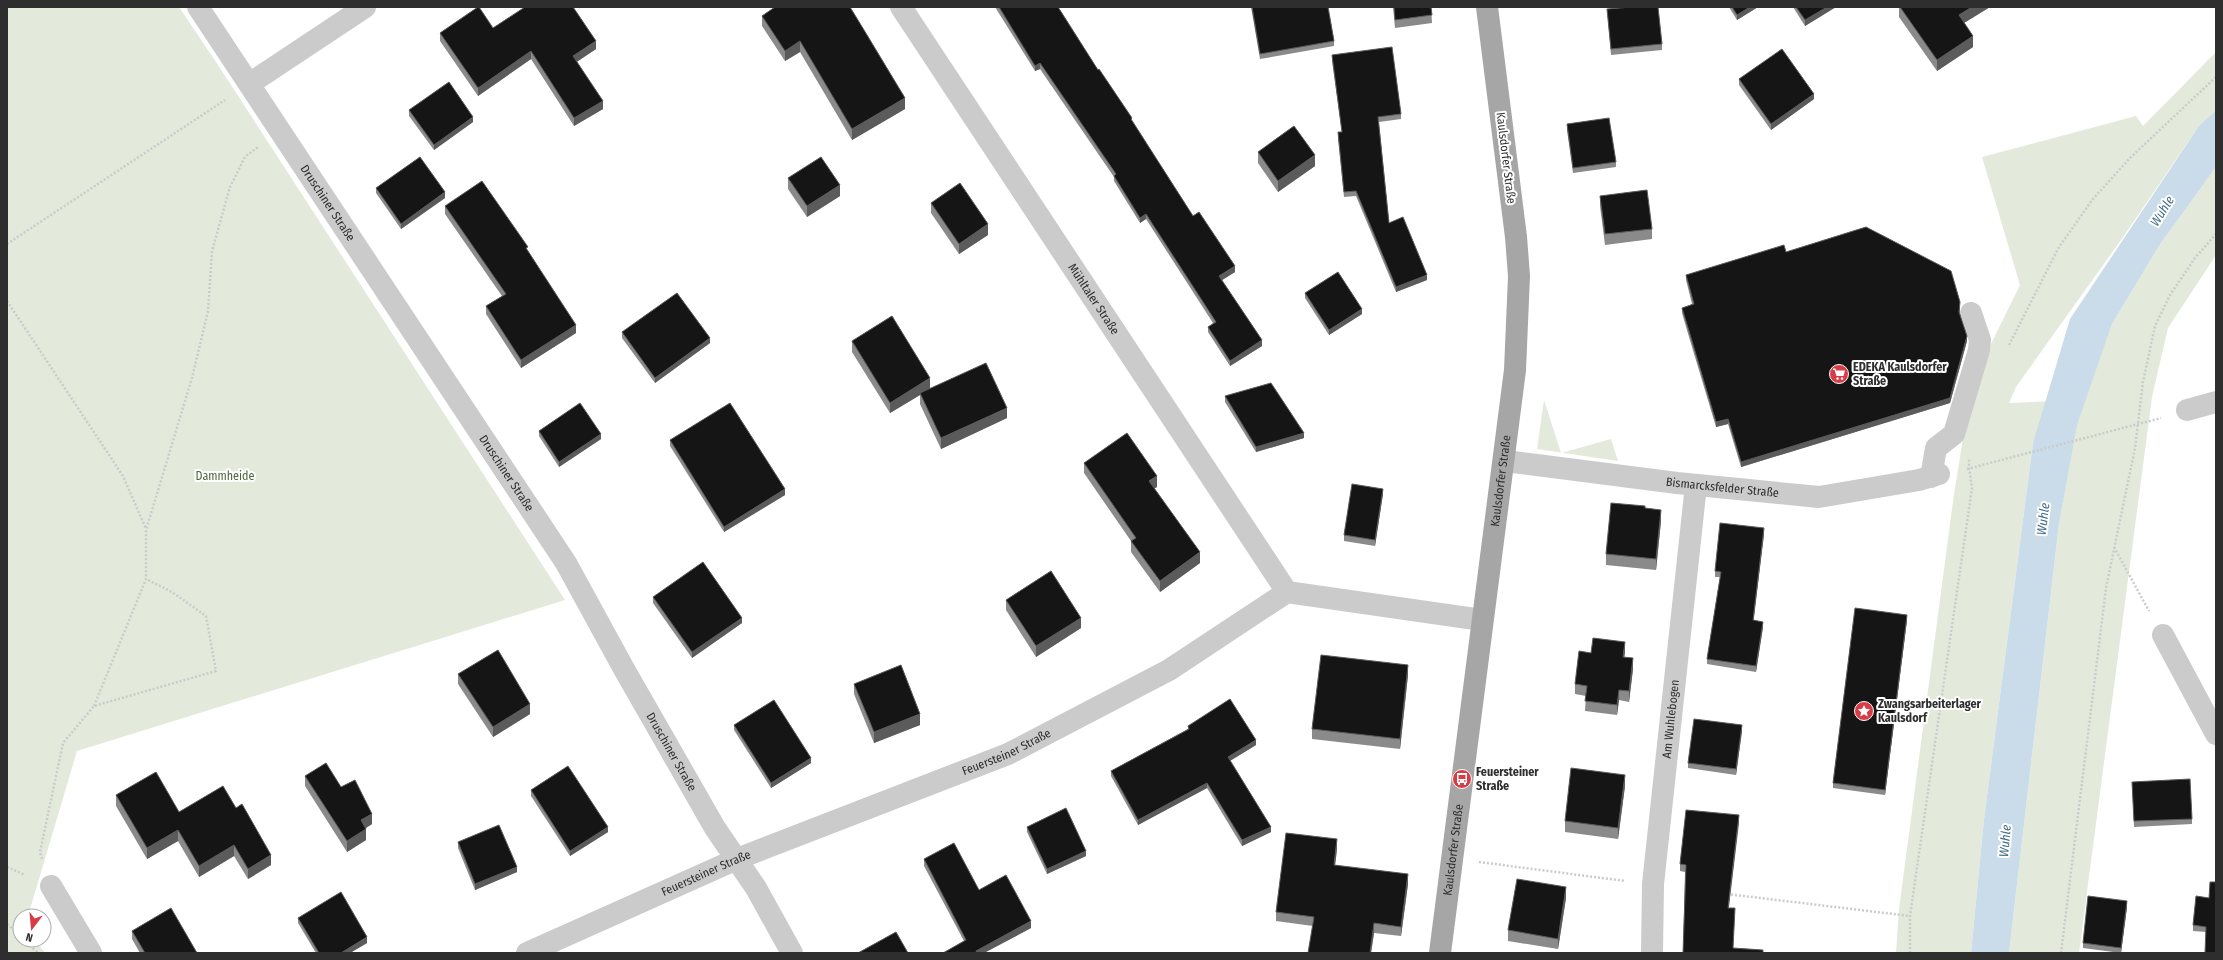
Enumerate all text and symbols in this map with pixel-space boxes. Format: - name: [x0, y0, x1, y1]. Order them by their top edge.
- street label: Kaulsdorfer Straße: [1493, 111, 1519, 205]
- street label: Druschiner Straße: [297, 162, 358, 244]
- water label: Wuhle: [2147, 193, 2177, 229]
- street label: Mühltaler Straße: [1065, 261, 1122, 337]
- place label: EDEKA Kaulsdorfer Straße: [1853, 360, 1947, 388]
- supermarket icon: EDEKA Kaulsdorfer Straße: [1828, 363, 1850, 385]
- street label: Druschiner Straße: [476, 432, 537, 514]
- street label: Kaulsdorfer Straße: [1488, 434, 1514, 528]
- park label: Dammheide: [196, 469, 254, 483]
- street label: Bismarcksfelder Straße: [1665, 475, 1780, 500]
- water label: Wuhle: [2034, 502, 2052, 536]
- street label: Am Wuhlebogen: [1660, 679, 1682, 759]
- place label: Zwangsarbeiterlager Kaulsdorf: [1878, 697, 1982, 725]
- place icon: Zwangsarbeiterlager Kaulsdorf: [1853, 700, 1875, 722]
- street label: Druschiner Straße: [643, 710, 699, 794]
- street label: Feuersteiner Straße: [960, 726, 1053, 778]
- place label: Feuersteiner Straße: [1476, 765, 1539, 793]
- bus stop icon: Feuersteiner Straße: [1451, 768, 1473, 790]
- street label: Kaulsdorfer Straße: [1440, 803, 1466, 896]
- water label: Wuhle: [1996, 824, 2014, 858]
- street label: Feuersteiner Straße: [659, 847, 753, 899]
- north arrow: [12, 908, 52, 948]
- text: N: [24, 930, 34, 944]

